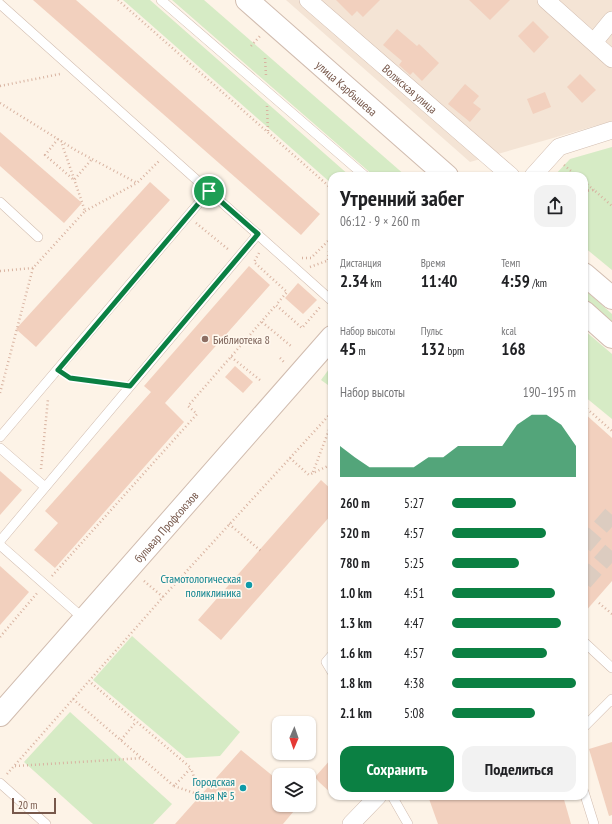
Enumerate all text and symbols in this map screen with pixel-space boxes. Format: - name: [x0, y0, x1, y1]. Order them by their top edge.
- street label: улица Карбышева: [313, 57, 381, 119]
- street label: Волжская улица: [380, 61, 441, 116]
- pin: [192, 174, 226, 208]
- icon: arrive: [198, 180, 220, 202]
- text: Утренний забег: [340, 184, 464, 212]
- button: share: [534, 185, 576, 227]
- text: 06:12 · 9 × 260 m: [340, 213, 420, 230]
- text: Дистанция: [340, 256, 381, 270]
- text: Время: [421, 256, 445, 270]
- text: Темп: [501, 256, 520, 270]
- text: 2.34: [340, 270, 368, 292]
- text: 11:40: [421, 270, 457, 292]
- text: 4:59: [501, 270, 530, 292]
- text: km: [368, 276, 382, 290]
- text: /km: [530, 276, 547, 290]
- text: Набор высоты: [340, 324, 395, 338]
- text: Пульс: [421, 324, 443, 338]
- text: kcal: [501, 324, 516, 338]
- place label: Библиотека 8: [213, 332, 270, 347]
- marker: Библиотека 8: [200, 334, 210, 344]
- text: 45: [340, 338, 356, 360]
- text: 132: [421, 338, 445, 360]
- text: 168: [501, 338, 526, 360]
- text: m: [356, 344, 366, 358]
- text: bpm: [445, 344, 464, 358]
- text: Набор высоты: [340, 384, 405, 401]
- text: 190–195 m: [523, 384, 576, 401]
- street label: бульвар Профсоюзов: [130, 487, 201, 565]
- text: 260 m: [340, 495, 370, 512]
- text: 5:27: [404, 495, 424, 512]
- text: 520 m: [340, 525, 370, 542]
- text: 4:57: [404, 525, 424, 542]
- text: 780 m: [340, 555, 370, 572]
- text: 5:25: [404, 555, 424, 572]
- place label: Стамотологическая поликлиника: [160, 571, 241, 600]
- marker: Стамотологическая поликлиника: [244, 580, 254, 590]
- text: 1.0 km: [340, 585, 372, 602]
- text: 4:51: [404, 585, 424, 602]
- text: 1.3 km: [340, 615, 372, 632]
- text: 4:47: [404, 615, 424, 632]
- text: 1.6 km: [340, 645, 372, 662]
- text: 4:57: [404, 645, 424, 662]
- text: 1.8 km: [340, 675, 372, 692]
- text: 4:38: [404, 675, 424, 692]
- text: 2.1 km: [340, 705, 372, 722]
- text: 5:08: [404, 705, 424, 722]
- north arrow: [272, 716, 316, 760]
- map controls: [272, 716, 316, 812]
- button: Сохранить: [340, 746, 454, 792]
- button: Поделиться: [462, 746, 576, 792]
- button: layers: [272, 768, 316, 812]
- place label: Городская баня № 5: [193, 774, 235, 803]
- marker: Городская баня № 5: [238, 783, 248, 793]
- scale bar: [12, 796, 56, 815]
- text: 20 m: [18, 798, 37, 812]

